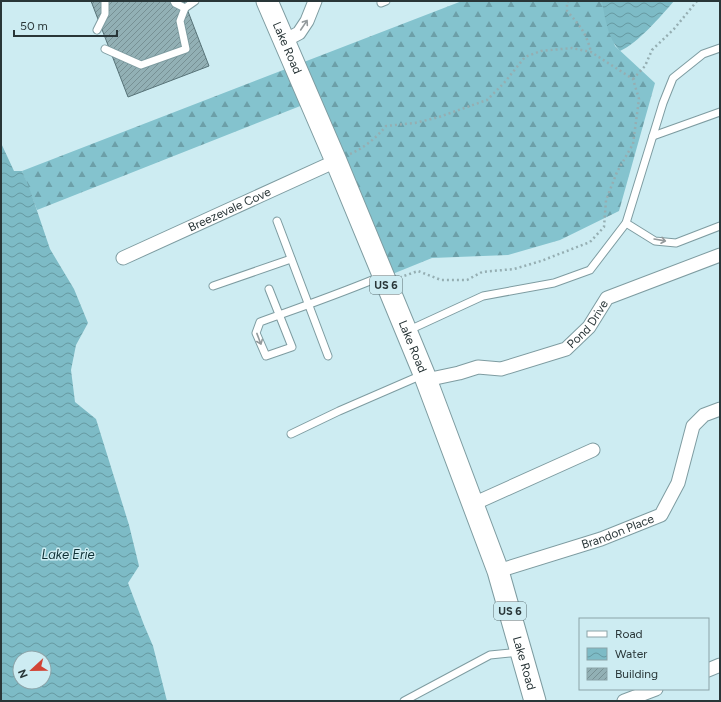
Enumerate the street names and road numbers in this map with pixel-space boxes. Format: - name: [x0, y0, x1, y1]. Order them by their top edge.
- street label: Lake Road: [270, 20, 305, 76]
- street label: Breezevale Cove: [186, 184, 273, 234]
- road number: US 6: [370, 276, 402, 294]
- street label: Pond Drive: [564, 297, 611, 351]
- street label: Lake Road: [396, 318, 430, 375]
- street label: Brandon Place: [580, 511, 656, 552]
- road number: US 6: [494, 602, 526, 620]
- street label: Lake Road: [510, 635, 539, 692]

